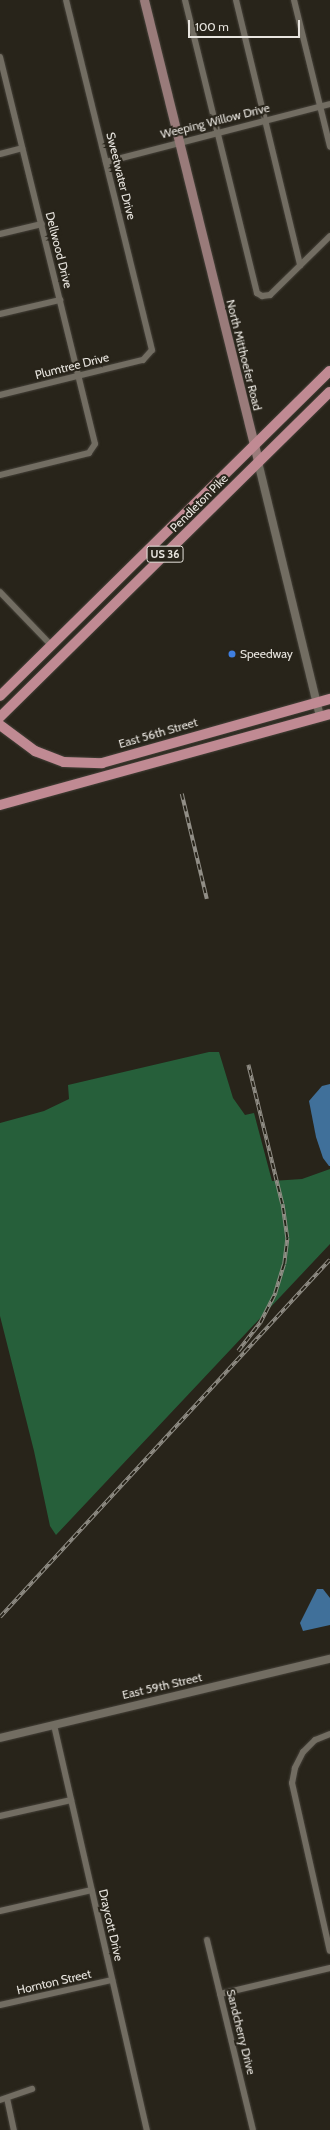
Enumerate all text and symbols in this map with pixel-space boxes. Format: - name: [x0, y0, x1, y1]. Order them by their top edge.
- scale bar: [190, 12, 302, 38]
- text: 100 m: [195, 19, 229, 34]
- street label: Weeping Willow Drive: [159, 100, 271, 142]
- street label: Sweetwater Drive: [103, 131, 139, 221]
- street label: Dellwood Drive: [43, 210, 75, 290]
- street label: North Mitthoefer Road: [223, 298, 265, 412]
- street label: Plumtree Drive: [33, 350, 111, 382]
- street label: Pendleton Pike: [167, 471, 231, 535]
- road number: US 36: [146, 545, 184, 563]
- place label: Speedway: [240, 647, 293, 661]
- marker: Speedway: [227, 649, 237, 659]
- street label: East 56th Street: [117, 715, 199, 751]
- street label: East 59th Street: [121, 1670, 203, 1702]
- street label: Draycott Drive: [96, 1888, 126, 1962]
- street label: Hornton Street: [15, 1966, 93, 1998]
- street label: Sandcherry Drive: [223, 1988, 259, 2076]

